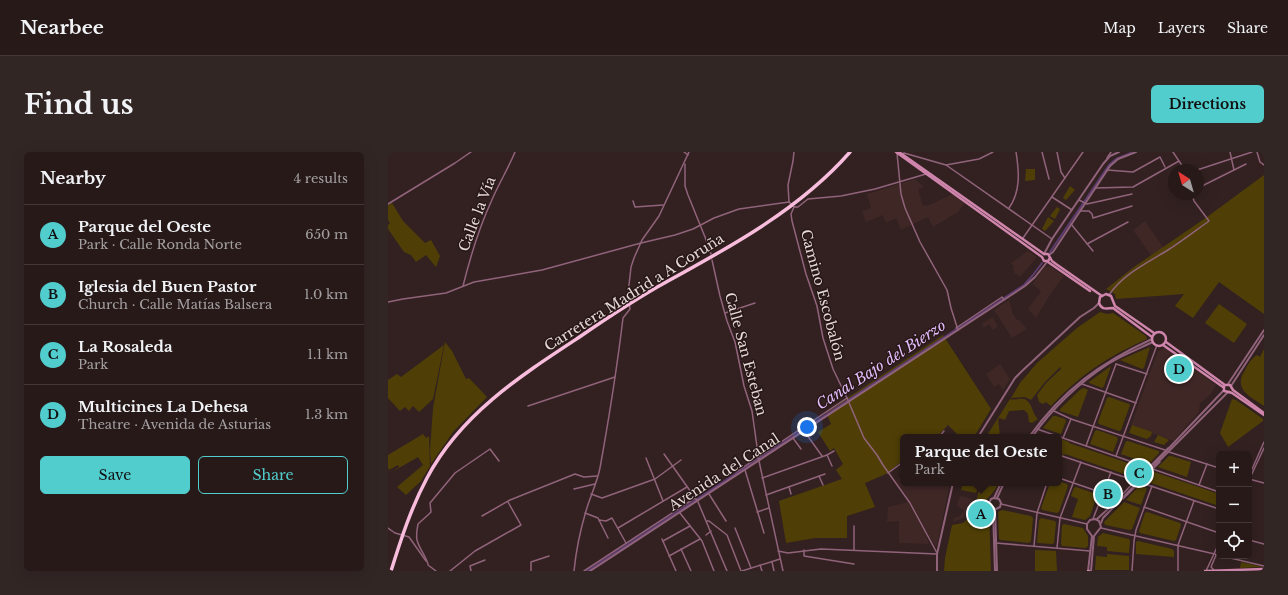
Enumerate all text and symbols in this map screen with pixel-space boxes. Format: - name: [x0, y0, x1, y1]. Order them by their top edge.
- text: Nearbee: [20, 16, 104, 39]
- text: Map: [1103, 19, 1136, 37]
- text: Layers: [1158, 19, 1205, 37]
- text: Share: [1227, 19, 1268, 37]
- button: Directions: [1151, 85, 1264, 123]
- text: Find us: [24, 87, 134, 122]
- north arrow: [1168, 164, 1204, 200]
- text: Nearby: [40, 168, 106, 189]
- text: 4 results: [294, 170, 348, 187]
- street label: Calle la Vía: [454, 174, 500, 254]
- text: Parque del Oeste: [78, 217, 211, 236]
- text: A: [48, 226, 58, 243]
- text: 650 m: [305, 226, 348, 243]
- street label: Camino Escobalón: [797, 227, 849, 363]
- street label: Carretera Madrid a A Coruña: [541, 229, 727, 355]
- text: Park · Calle Ronda Norte: [78, 236, 242, 253]
- text: Iglesia del Buen Pastor: [78, 277, 256, 296]
- text: B: [48, 286, 58, 303]
- text: 1.0 km: [304, 286, 348, 303]
- street label: Calle San Esteban: [721, 290, 771, 418]
- text: Church · Calle Matías Balsera: [78, 296, 272, 313]
- water label: Canal Bajo del Bierzo: [812, 315, 949, 414]
- text: La Rosaleda: [78, 337, 173, 356]
- text: C: [48, 346, 58, 363]
- text: 1.1 km: [307, 346, 348, 363]
- pin: D: [1166, 354, 1192, 384]
- text: Park: [78, 356, 108, 373]
- text: Multicines La Dehesa: [78, 397, 248, 416]
- text: D: [47, 406, 59, 423]
- text: 1.3 km: [305, 406, 348, 423]
- text: Theatre · Avenida de Asturias: [78, 416, 271, 433]
- your location: [797, 417, 817, 437]
- street label: Avenida del Canal: [664, 429, 783, 515]
- popup: [900, 434, 1062, 486]
- text: Parque del Oeste: [914, 442, 1048, 461]
- map controls: [1216, 451, 1252, 559]
- button: +: [1216, 451, 1252, 487]
- button: Save: [40, 456, 190, 494]
- button: Share: [198, 456, 348, 494]
- pin: C: [1126, 458, 1152, 488]
- text: Park: [914, 461, 945, 478]
- pin: B: [1095, 479, 1121, 509]
- button: −: [1216, 487, 1252, 523]
- pin: A: [968, 499, 994, 529]
- button: locate: [1216, 523, 1252, 559]

